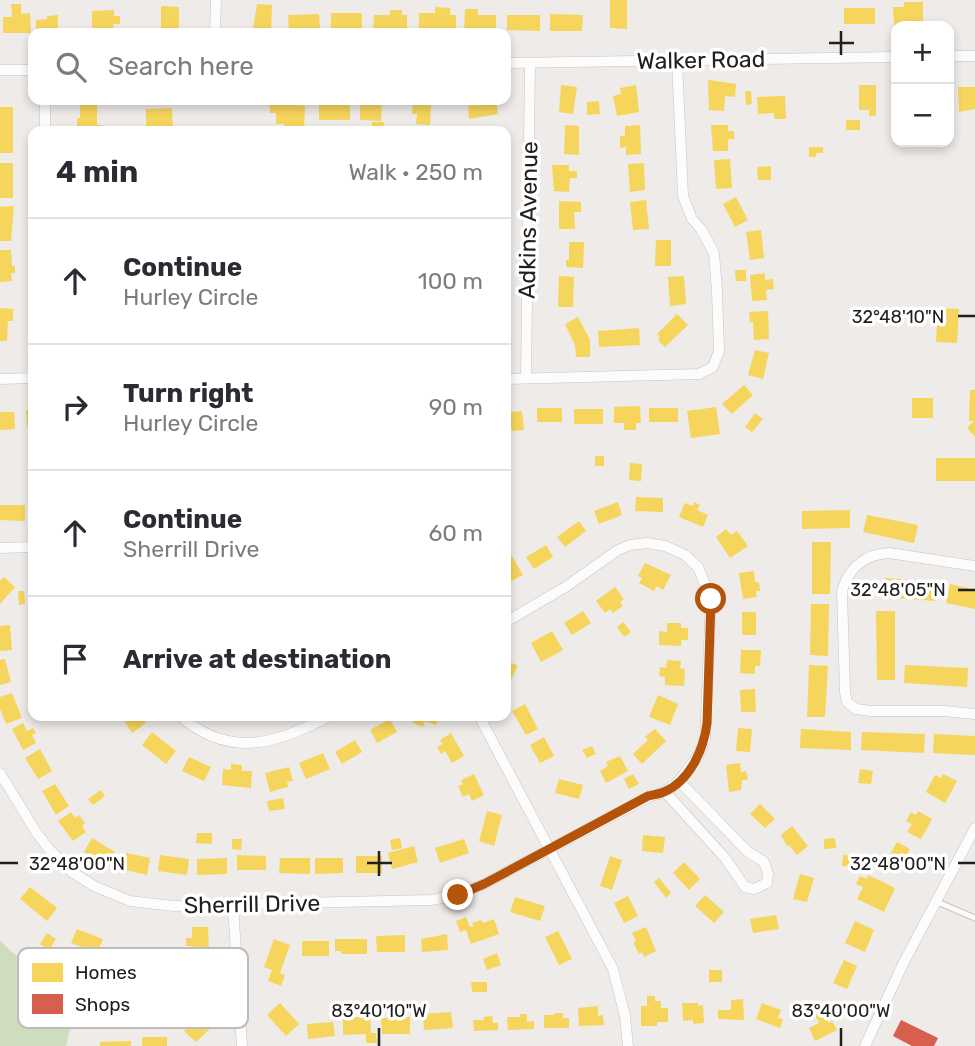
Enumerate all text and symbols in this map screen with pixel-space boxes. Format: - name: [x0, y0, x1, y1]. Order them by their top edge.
- map controls: [891, 21, 954, 147]
- button: +: [891, 21, 954, 84]
- search box: [28, 28, 511, 105]
- street label: Walker Road: [636, 45, 766, 75]
- icon: search: [52, 48, 90, 86]
- text: Search here: [108, 51, 254, 82]
- button: −: [891, 84, 954, 147]
- street label: Adkins Avenue: [513, 141, 543, 299]
- text: 4 min: [56, 154, 138, 190]
- text: Walk · 250 m: [348, 158, 483, 186]
- text: Continue: [123, 252, 242, 283]
- icon: ahead: [56, 262, 94, 300]
- text: 100 m: [418, 267, 483, 295]
- text: Hurley Circle: [123, 283, 258, 311]
- text: 32°48'10"N: [852, 306, 944, 328]
- text: Turn right: [123, 378, 253, 409]
- icon: right: [56, 388, 94, 426]
- text: 90 m: [429, 393, 483, 421]
- text: Hurley Circle: [123, 409, 258, 437]
- text: Continue: [123, 504, 242, 535]
- icon: ahead: [56, 514, 94, 552]
- text: 60 m: [428, 519, 483, 547]
- text: Sherrill Drive: [123, 535, 259, 563]
- text: 32°48'05"N: [850, 579, 946, 601]
- route start: [695, 583, 726, 614]
- icon: arrive: [56, 640, 94, 678]
- text: Arrive at destination: [123, 644, 391, 675]
- text: 32°48'00"N: [29, 853, 125, 875]
- text: 32°48'00"N: [850, 853, 946, 875]
- route end: [442, 879, 473, 910]
- street label: Sherrill Drive: [184, 889, 320, 919]
- legend: [18, 948, 248, 1028]
- text: Homes: [75, 961, 137, 984]
- text: Shops: [75, 993, 130, 1016]
- text: 83°40'10"W: [331, 1000, 427, 1022]
- text: 83°40'00"W: [791, 1000, 891, 1022]

